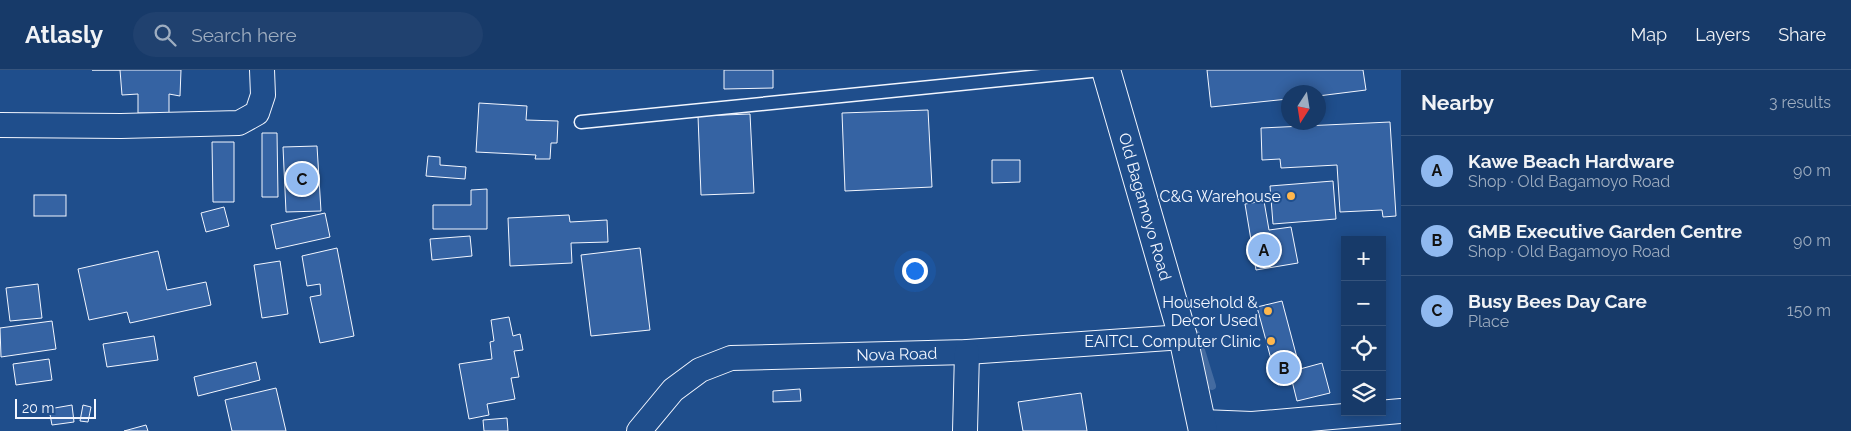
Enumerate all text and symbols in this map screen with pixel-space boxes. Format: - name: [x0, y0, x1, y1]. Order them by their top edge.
- search box: [133, 12, 483, 57]
- text: Atlasly: [25, 20, 103, 49]
- icon: search: [151, 21, 179, 49]
- text: Search here: [191, 24, 297, 46]
- text: Map: [1631, 24, 1667, 45]
- text: Layers: [1695, 24, 1750, 45]
- text: Share: [1778, 24, 1826, 45]
- north arrow: [1281, 85, 1326, 130]
- text: Nearby: [1421, 90, 1494, 115]
- text: 3 results: [1769, 93, 1831, 112]
- street label: Old Bagamoyo Road: [1115, 131, 1175, 283]
- text: Kawe Beach Hardware: [1468, 150, 1674, 172]
- pin: C: [286, 160, 318, 198]
- text: A: [1432, 161, 1442, 180]
- text: 90 m: [1793, 161, 1831, 180]
- text: Shop · Old Bagamoyo Road: [1468, 172, 1670, 191]
- place label: C&G Warehouse: [1160, 187, 1281, 206]
- marker: C&G Warehouse: [1285, 190, 1297, 202]
- text: GMB Executive Garden Centre: [1468, 220, 1742, 242]
- pin: A: [1248, 231, 1280, 269]
- text: B: [1432, 231, 1442, 250]
- text: 90 m: [1793, 231, 1831, 250]
- map controls: [1341, 236, 1386, 416]
- button: +: [1341, 236, 1386, 281]
- text: Shop · Old Bagamoyo Road: [1468, 242, 1670, 261]
- your location: [902, 258, 928, 284]
- button: −: [1341, 281, 1386, 326]
- text: Busy Bees Day Care: [1468, 290, 1647, 312]
- place label: Household & Decor Used: [1162, 293, 1258, 330]
- text: C: [1432, 301, 1442, 320]
- text: 150 m: [1787, 301, 1831, 320]
- marker: Household & Decor Used: [1262, 305, 1274, 317]
- text: Place: [1468, 312, 1509, 331]
- button: locate: [1341, 326, 1386, 371]
- place label: EAITCL Computer Clinic: [1084, 332, 1261, 351]
- marker: EAITCL Computer Clinic: [1265, 335, 1277, 347]
- street label: Nova Road: [856, 344, 938, 365]
- pin: B: [1268, 349, 1300, 387]
- button: layers: [1341, 371, 1386, 416]
- scale bar: [15, 396, 96, 419]
- text: 20 m: [22, 400, 54, 416]

